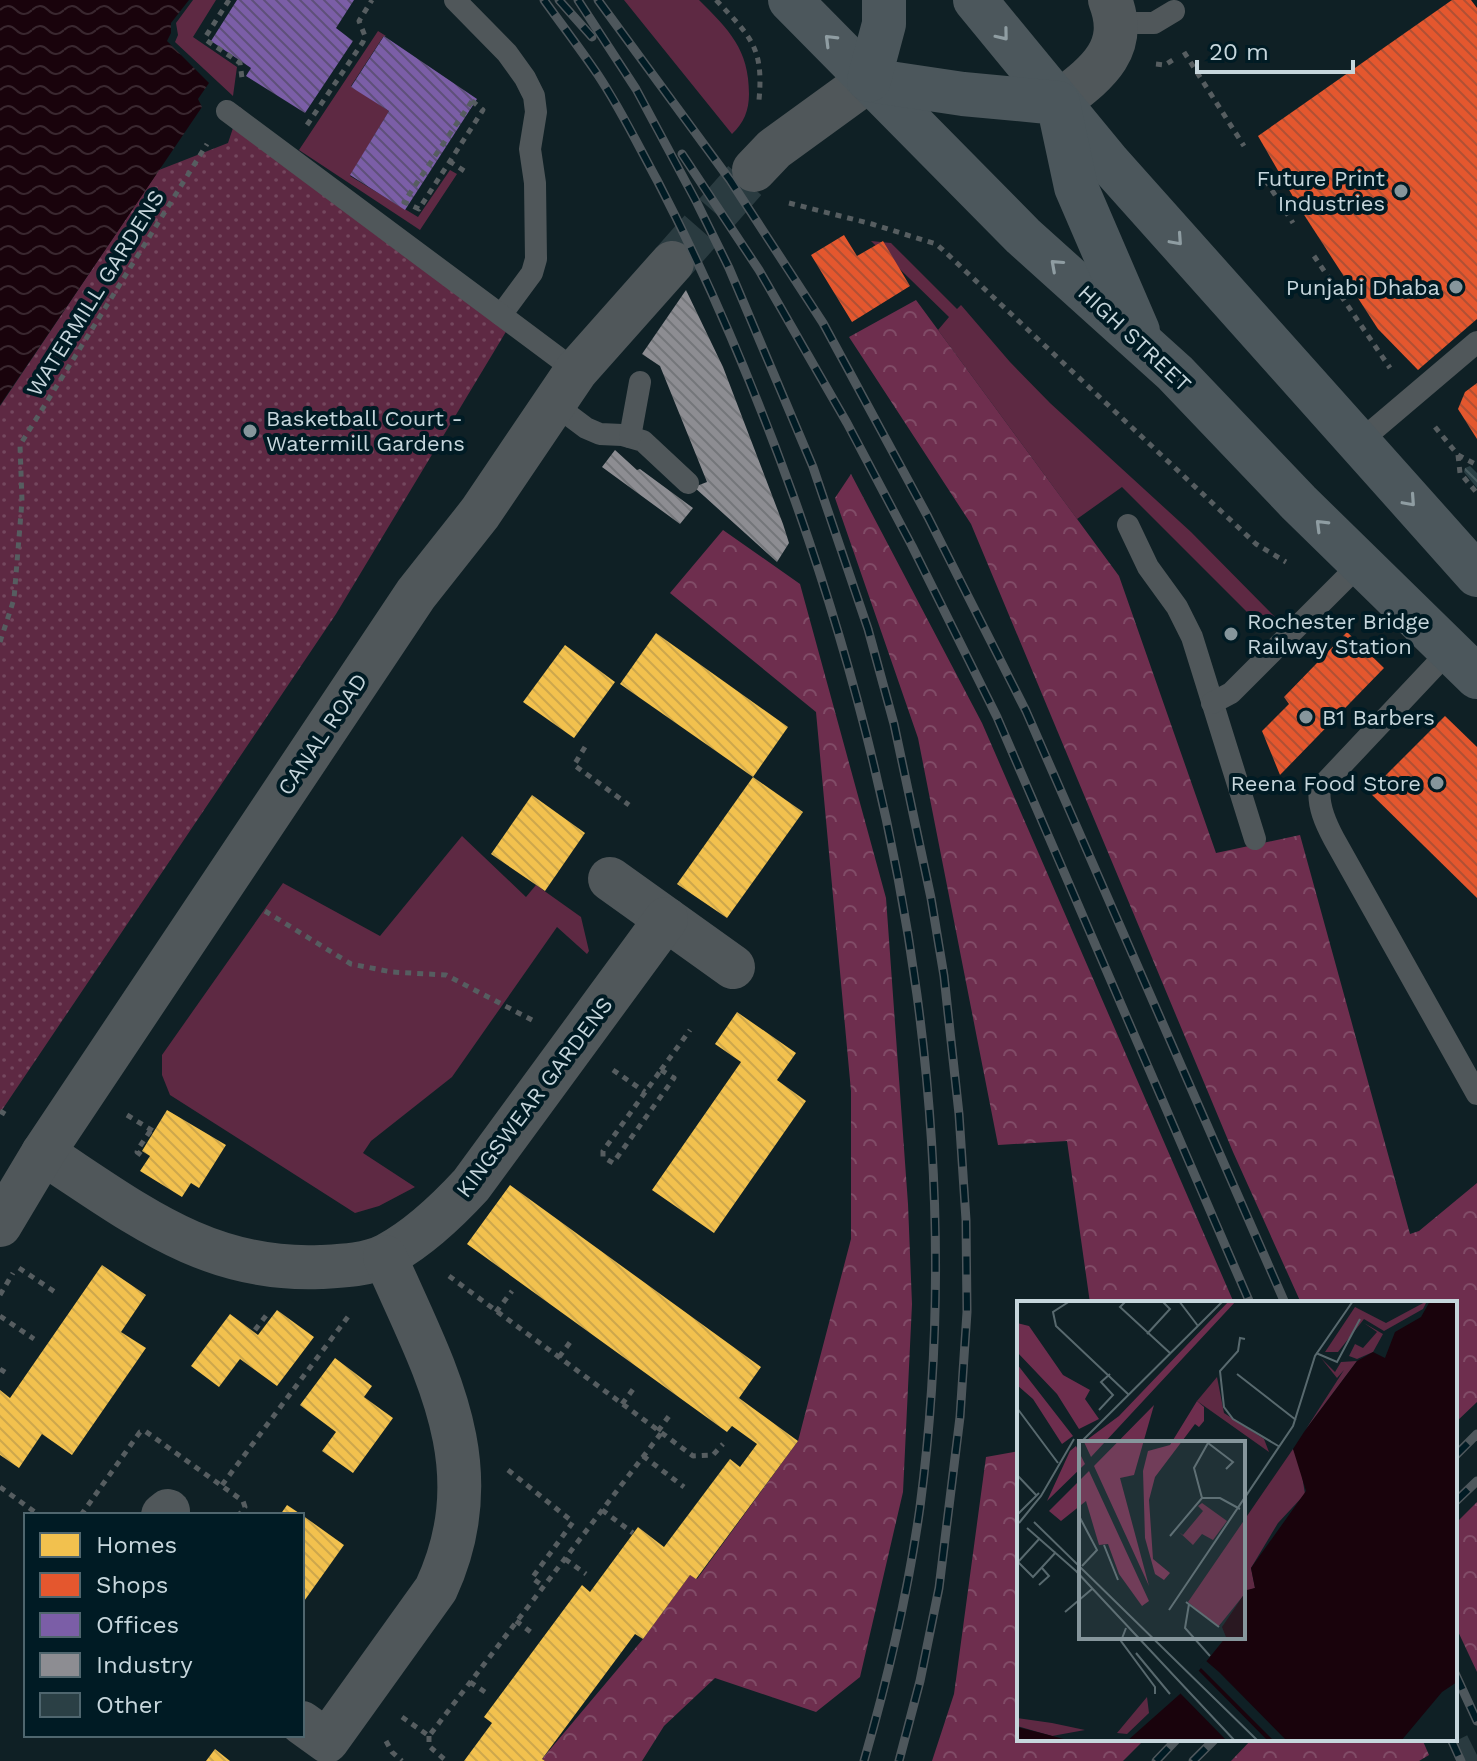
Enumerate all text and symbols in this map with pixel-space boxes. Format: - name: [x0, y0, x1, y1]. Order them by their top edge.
- scale bar: [1197, 24, 1353, 74]
- one-way arrow: [993, 26, 1008, 40]
- one-way arrow: [824, 35, 839, 49]
- text: 20 m: [1209, 38, 1269, 66]
- place label: Future Print Industries: [1256, 166, 1385, 216]
- marker: Future Print Industries: [1392, 182, 1410, 200]
- street label: WATERMILL GARDENS: [22, 186, 169, 401]
- one-way arrow: [1168, 231, 1182, 245]
- one-way arrow: [1050, 260, 1065, 274]
- place label: Punjabi Dhaba: [1286, 275, 1440, 300]
- marker: Punjabi Dhaba: [1447, 278, 1465, 296]
- street label: HIGH STREET: [1073, 280, 1196, 397]
- place label: Basketball Court - Watermill Gardens: [266, 406, 465, 456]
- marker: Basketball Court - Watermill Gardens: [241, 422, 259, 440]
- one-way arrow: [1401, 492, 1415, 507]
- one-way arrow: [1316, 520, 1330, 534]
- place label: Rochester Bridge Railway Station: [1247, 609, 1430, 659]
- marker: Rochester Bridge Railway Station: [1222, 625, 1240, 643]
- street label: CANAL ROAD: [273, 669, 372, 800]
- place label: B1 Barbers: [1322, 705, 1435, 730]
- marker: B1 Barbers: [1297, 708, 1315, 726]
- place label: Reena Food Store: [1231, 771, 1421, 796]
- marker: Reena Food Store: [1428, 774, 1446, 792]
- street label: KINGSWEAR GARDENS: [451, 992, 618, 1202]
- inset map: [1017, 1301, 1457, 1741]
- legend: [24, 1513, 304, 1737]
- text: Homes: [96, 1531, 177, 1559]
- text: Shops: [96, 1571, 168, 1599]
- text: Offices: [96, 1611, 179, 1639]
- text: Industry: [96, 1651, 193, 1679]
- text: Other: [96, 1691, 163, 1719]

